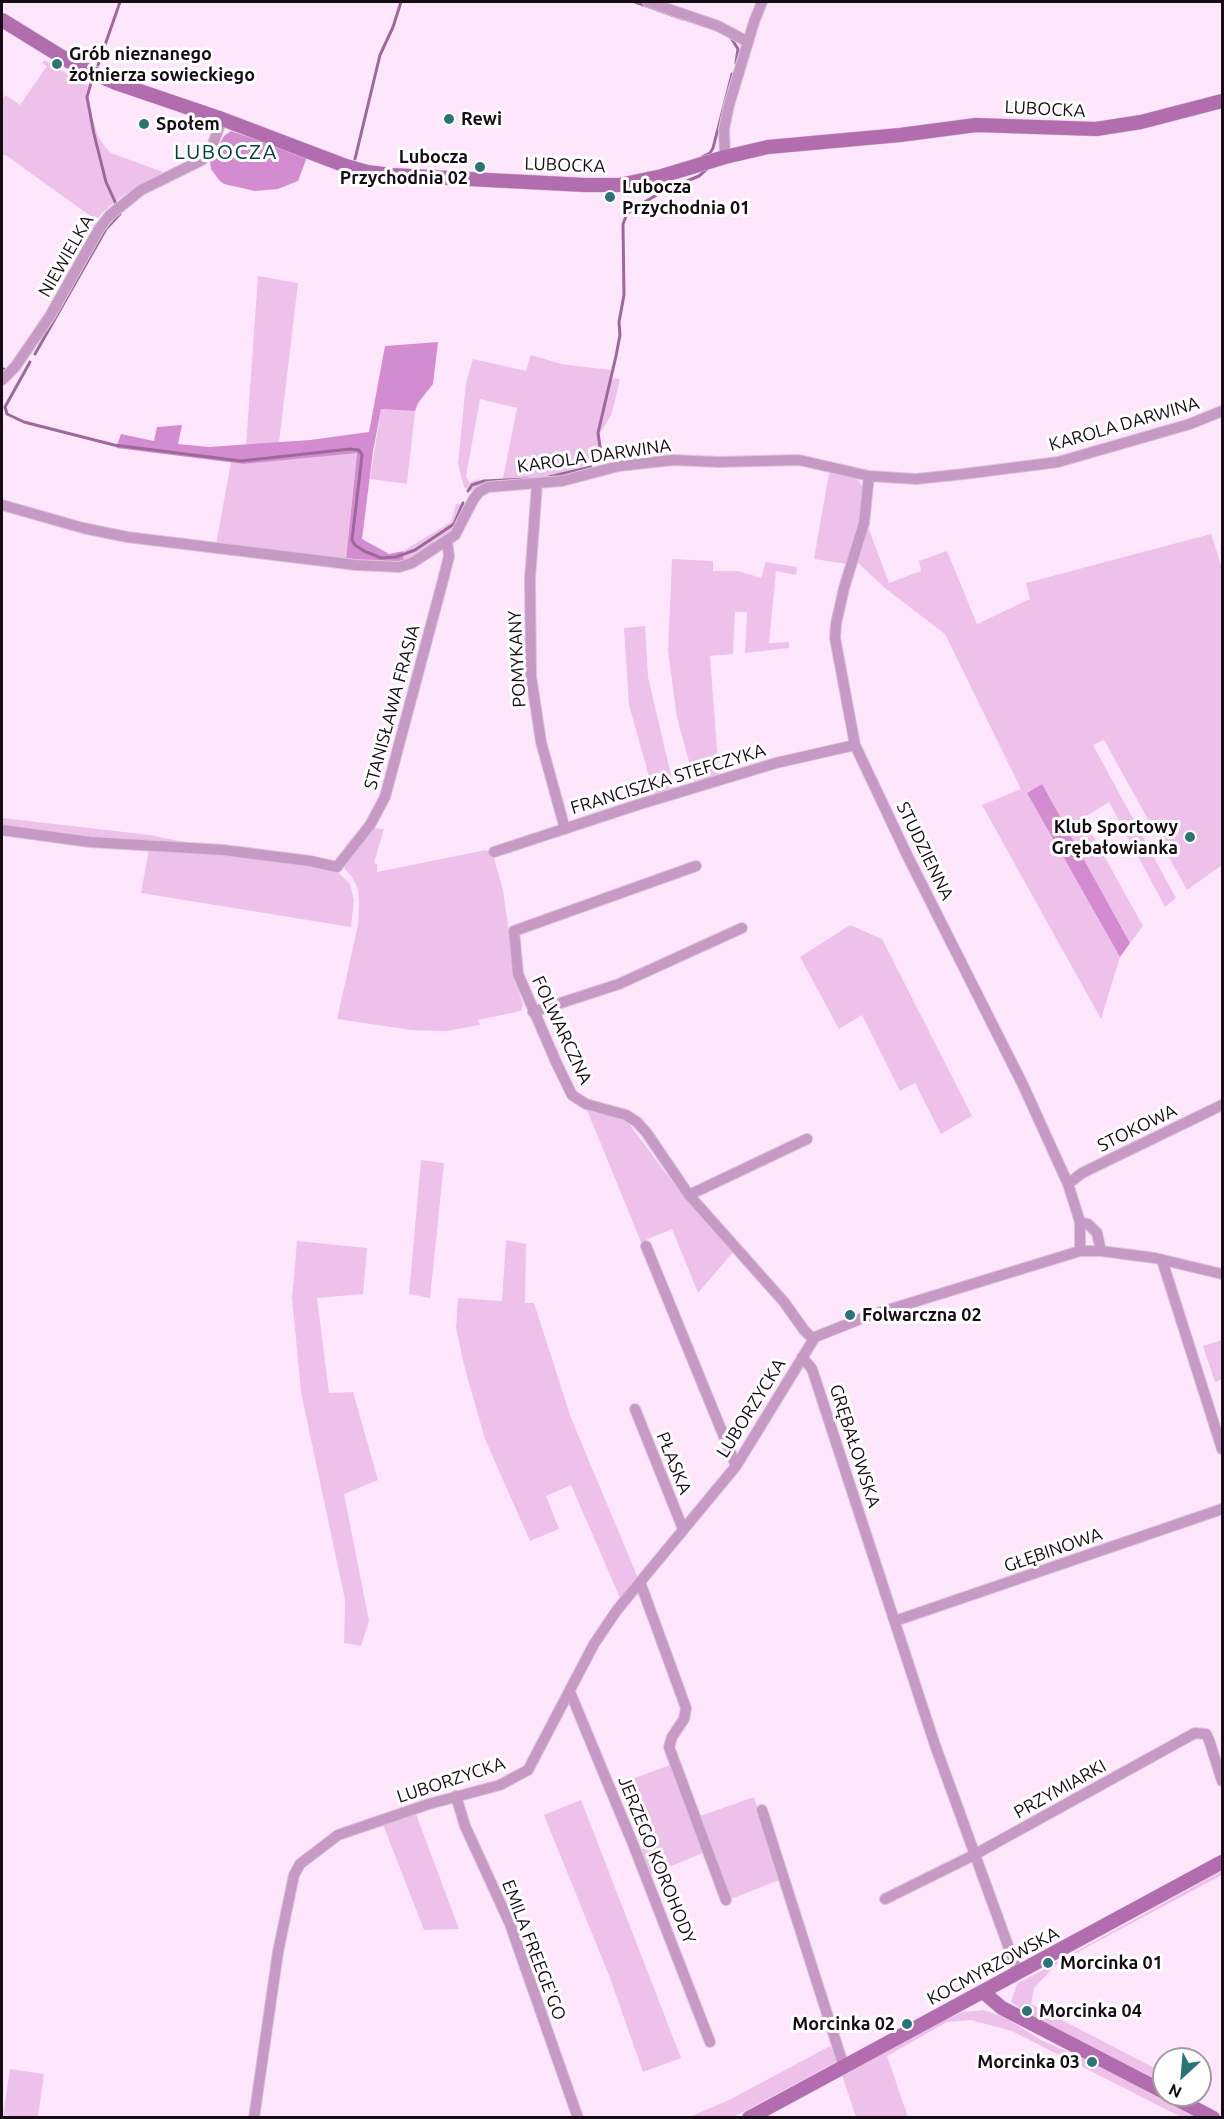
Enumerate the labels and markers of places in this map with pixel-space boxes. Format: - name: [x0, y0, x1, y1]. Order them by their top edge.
- place label: Grób nieznanego żołnierza sowieckiego: [69, 43, 255, 86]
- marker: Grób nieznanego żołnierza sowieckiego: [50, 57, 64, 71]
- place label: Rewi: [461, 108, 502, 130]
- marker: Rewi: [442, 112, 456, 126]
- place label: Społem: [156, 113, 220, 135]
- marker: Społem: [137, 117, 151, 131]
- place label: Lubocza Przychodnia 02: [340, 146, 468, 188]
- marker: Lubocza Przychodnia 02: [473, 160, 487, 174]
- place label: Lubocza Przychodnia 01: [622, 176, 750, 219]
- marker: Lubocza Przychodnia 01: [603, 190, 617, 204]
- place label: Klub Sportowy Grębałowianka: [1051, 816, 1178, 858]
- marker: Klub Sportowy Grębałowianka: [1183, 830, 1197, 844]
- place label: Folwarczna 02: [862, 1304, 982, 1326]
- marker: Folwarczna 02: [843, 1308, 857, 1322]
- place label: Morcinka 01: [1060, 1952, 1163, 1974]
- marker: Morcinka 01: [1041, 1956, 1055, 1970]
- place label: Morcinka 04: [1039, 2000, 1142, 2022]
- marker: Morcinka 04: [1020, 2004, 1034, 2018]
- place label: Morcinka 02: [792, 2013, 895, 2035]
- marker: Morcinka 02: [900, 2017, 914, 2031]
- place label: Morcinka 03: [977, 2051, 1080, 2073]
- marker: Morcinka 03: [1085, 2055, 1099, 2069]

